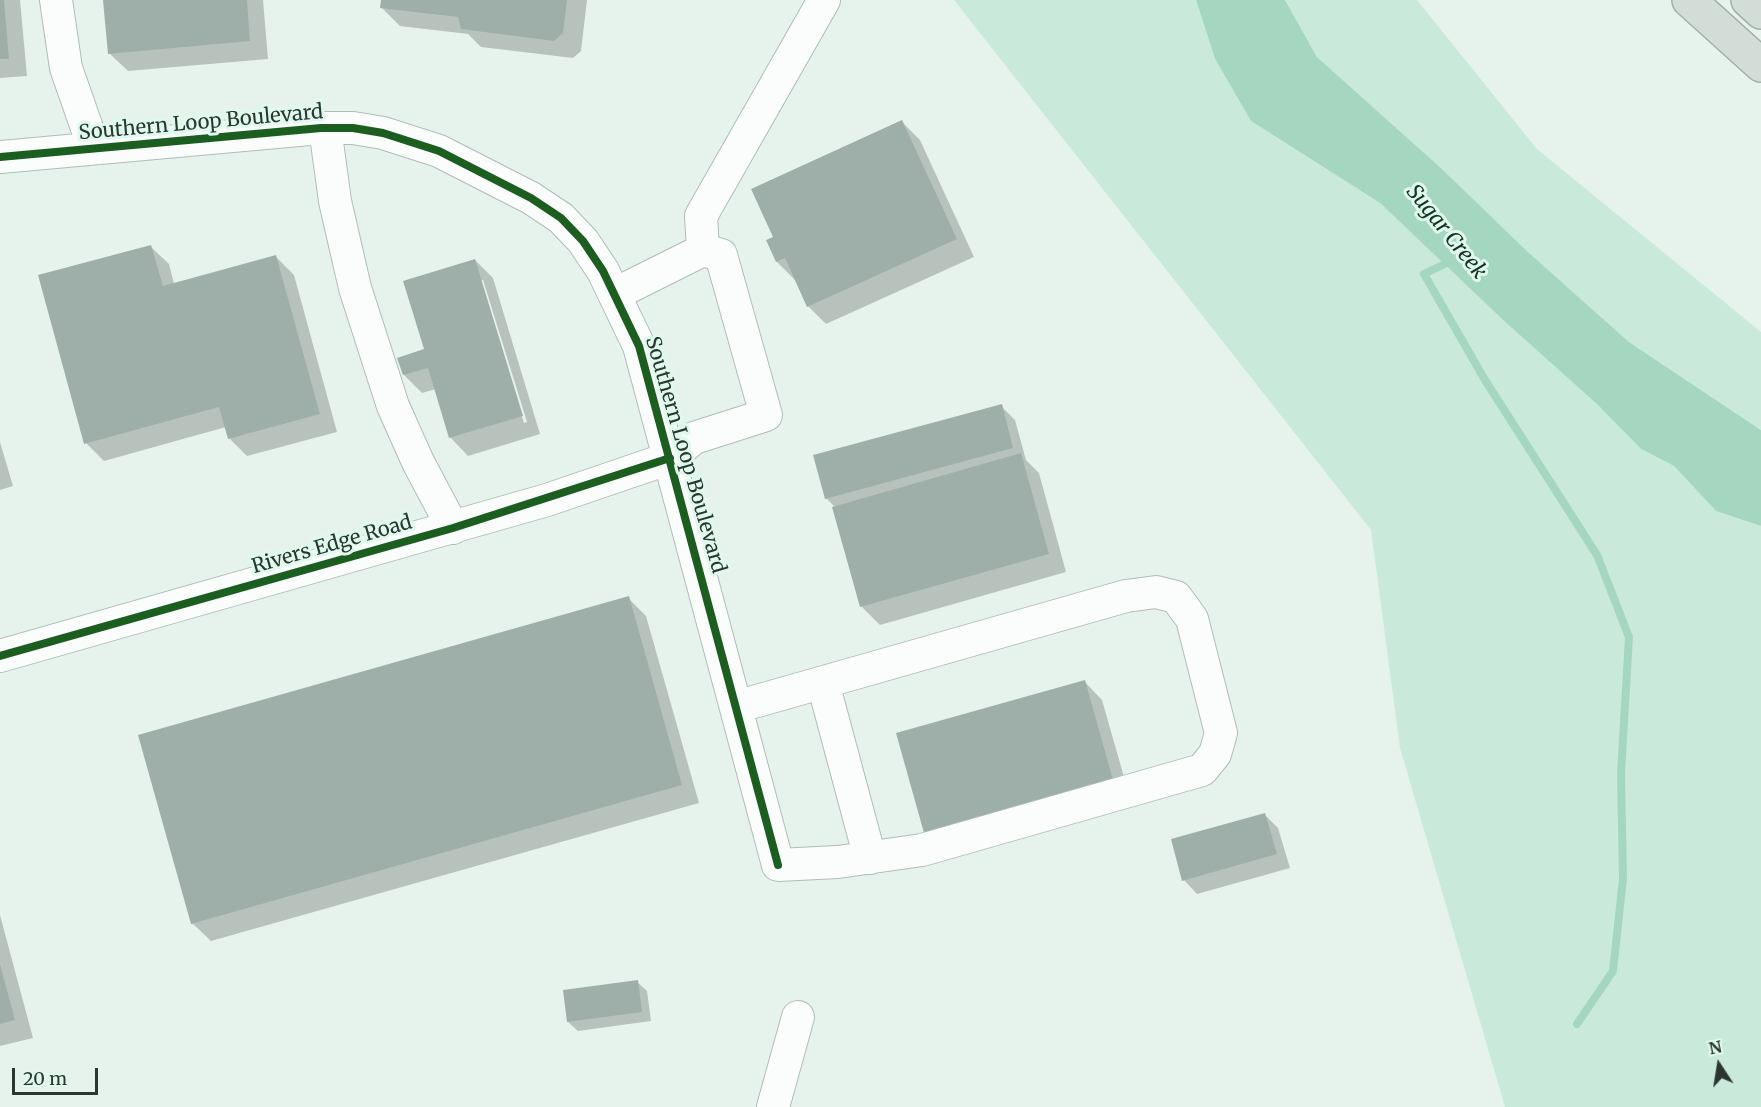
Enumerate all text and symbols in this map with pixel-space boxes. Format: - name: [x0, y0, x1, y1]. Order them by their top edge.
- street label: Southern Loop Boulevard: [78, 100, 324, 146]
- water label: Sugar Creek: [1401, 180, 1491, 284]
- street label: Southern Loop Boulevard: [640, 334, 730, 576]
- street label: Rivers Edge Road: [249, 511, 415, 579]
- north arrow: [1689, 1035, 1749, 1095]
- text: N: [1707, 1036, 1724, 1058]
- scale bar: [15, 1056, 100, 1094]
- text: 20 m: [23, 1067, 67, 1090]

